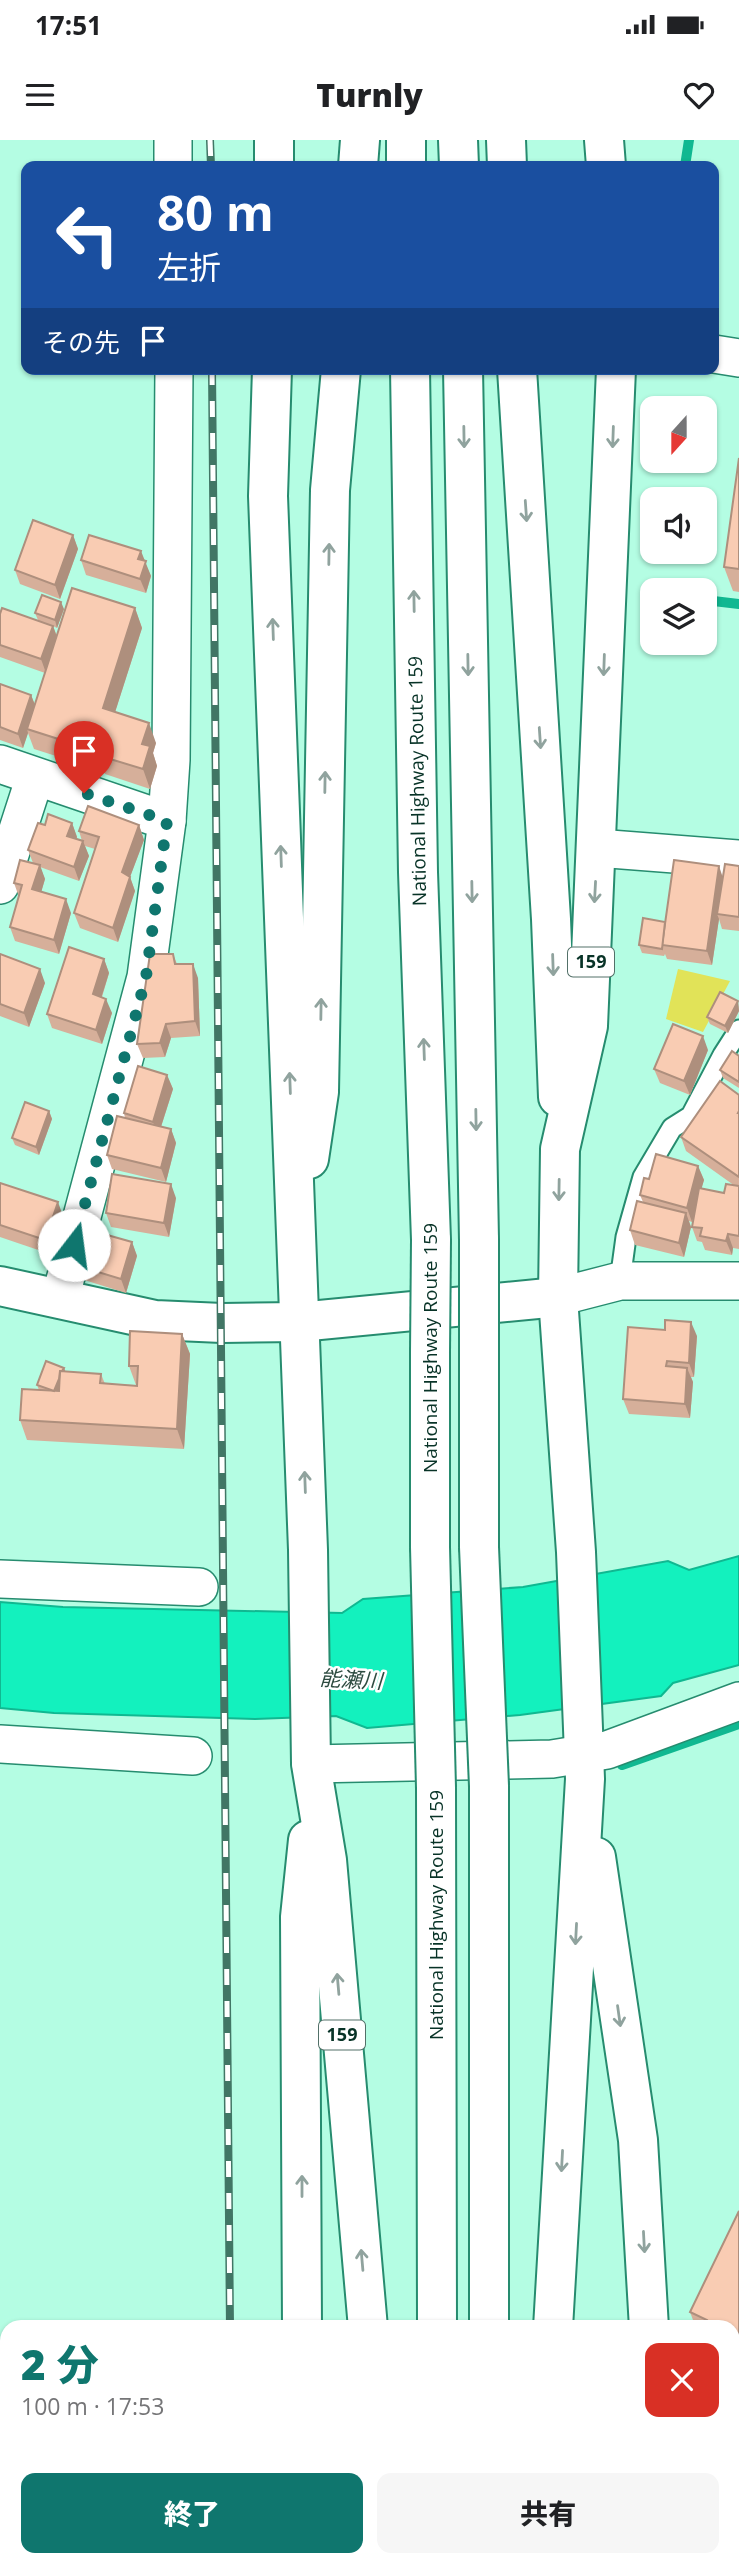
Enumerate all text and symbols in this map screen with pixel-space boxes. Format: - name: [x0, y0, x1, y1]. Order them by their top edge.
- text: 17:51: [35, 7, 102, 43]
- text: Turnly: [316, 73, 423, 116]
- icon: menu: [21, 76, 59, 114]
- icon: heart: [680, 76, 718, 114]
- text: 80 m: [157, 179, 274, 245]
- icon: left: [42, 189, 133, 280]
- text: 左折: [157, 245, 221, 288]
- icon: arrive: [134, 322, 172, 360]
- text: その先: [42, 324, 120, 360]
- north arrow: [640, 396, 718, 472]
- map controls: [640, 396, 717, 655]
- one-way arrow: [457, 426, 471, 449]
- one-way arrow: [607, 426, 620, 449]
- button: sound: [640, 487, 717, 564]
- one-way arrow: [519, 499, 532, 522]
- one-way arrow: [322, 543, 336, 566]
- button: layers: [640, 578, 717, 655]
- one-way arrow: [407, 590, 420, 613]
- one-way arrow: [266, 617, 279, 640]
- one-way arrow: [461, 653, 475, 676]
- one-way arrow: [598, 653, 611, 676]
- street label: National Highway Route 159: [402, 656, 432, 906]
- pin: [54, 721, 114, 793]
- one-way arrow: [534, 726, 547, 749]
- icon: arrive: [65, 732, 103, 770]
- one-way arrow: [318, 770, 332, 793]
- one-way arrow: [275, 845, 288, 868]
- one-way arrow: [588, 880, 601, 903]
- one-way arrow: [465, 881, 479, 904]
- road number: 159: [568, 948, 614, 976]
- one-way arrow: [547, 953, 560, 976]
- one-way arrow: [314, 998, 328, 1021]
- one-way arrow: [417, 1038, 431, 1061]
- one-way arrow: [283, 1072, 296, 1095]
- one-way arrow: [470, 1108, 483, 1131]
- one-way arrow: [553, 1178, 566, 1201]
- position arrow: [37, 1208, 111, 1282]
- street label: National Highway Route 159: [417, 1223, 443, 1473]
- one-way arrow: [299, 1471, 312, 1494]
- water label: 能瀬川: [319, 1663, 385, 1695]
- street label: National Highway Route 159: [423, 1790, 449, 2040]
- one-way arrow: [569, 1922, 582, 1945]
- one-way arrow: [331, 1973, 344, 1996]
- one-way arrow: [613, 2004, 626, 2027]
- road number: 159: [319, 2021, 365, 2050]
- one-way arrow: [556, 2149, 569, 2172]
- one-way arrow: [295, 2175, 309, 2198]
- one-way arrow: [638, 2230, 651, 2252]
- one-way arrow: [355, 2249, 368, 2271]
- text: 2 分: [21, 2335, 99, 2392]
- button: close: [645, 2343, 719, 2417]
- text: 100 m · 17:53: [21, 2390, 164, 2422]
- button: 終了: [21, 2473, 363, 2553]
- button: 共有: [377, 2473, 719, 2553]

